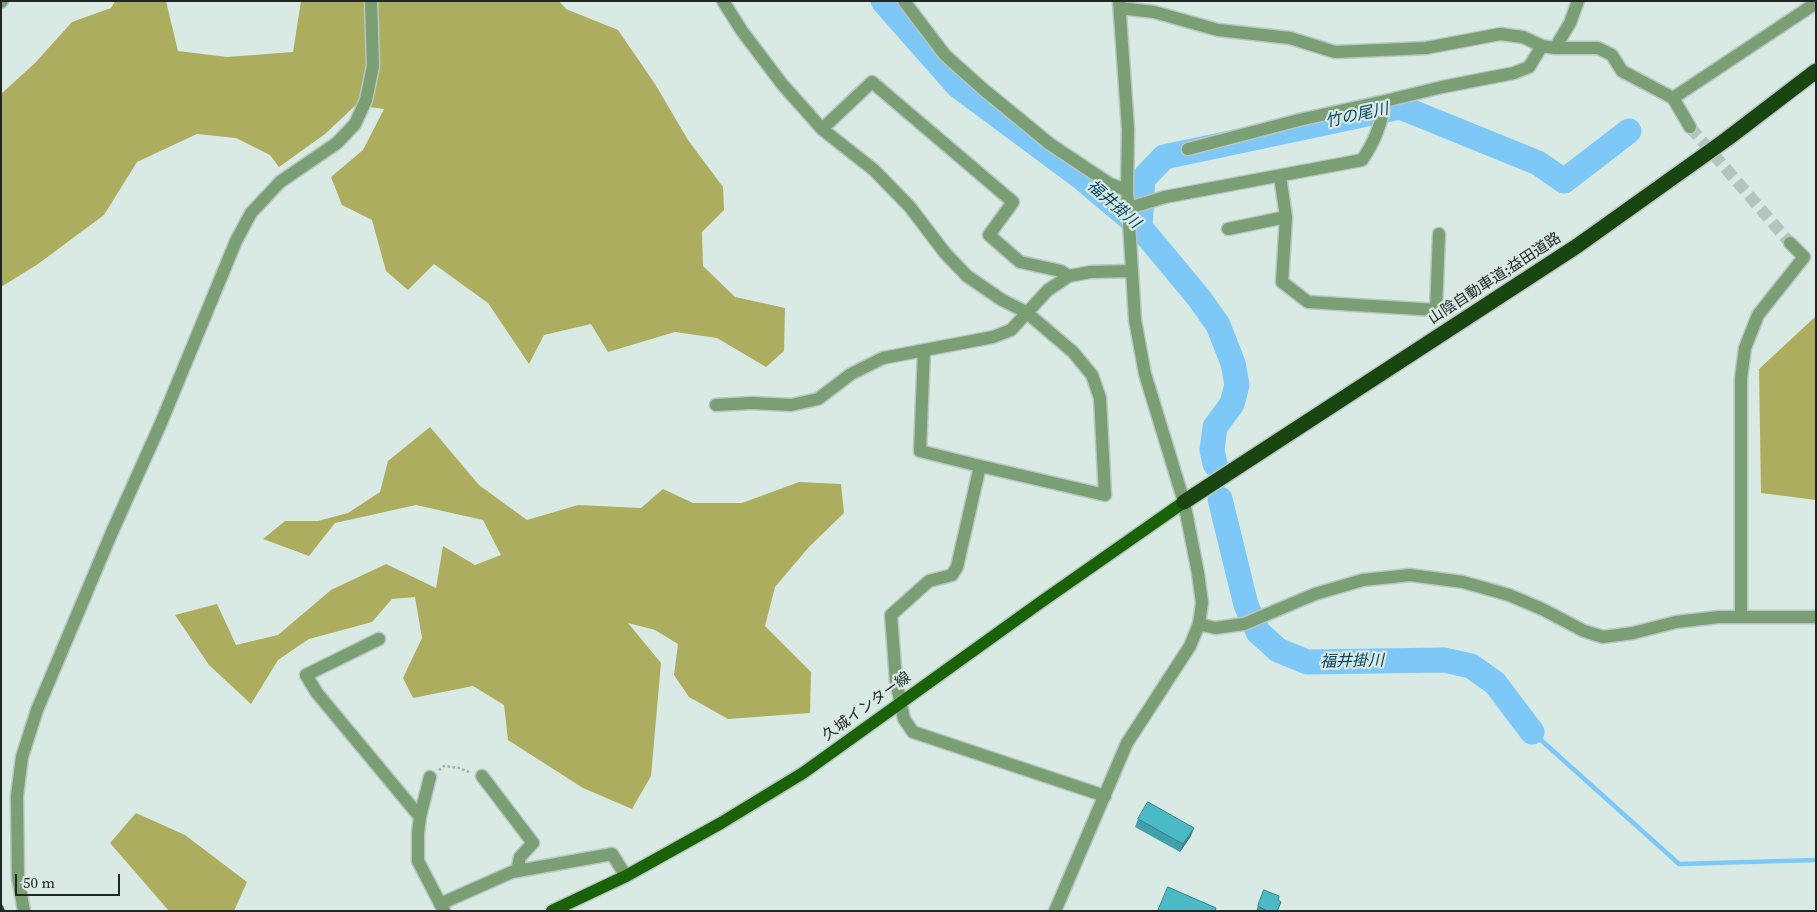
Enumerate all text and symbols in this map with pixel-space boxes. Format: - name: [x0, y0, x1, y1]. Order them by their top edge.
- water label: 竹の尾川: [1324, 100, 1390, 132]
- water label: 福井掛川: [1083, 177, 1143, 233]
- street label: 山陰自動車道;益田道路: [1425, 229, 1565, 329]
- water label: 福井掛川: [1320, 652, 1384, 672]
- street label: 久城インター線: [819, 669, 915, 745]
- scale bar: [18, 864, 122, 896]
- text: 50 m: [23, 872, 55, 893]

